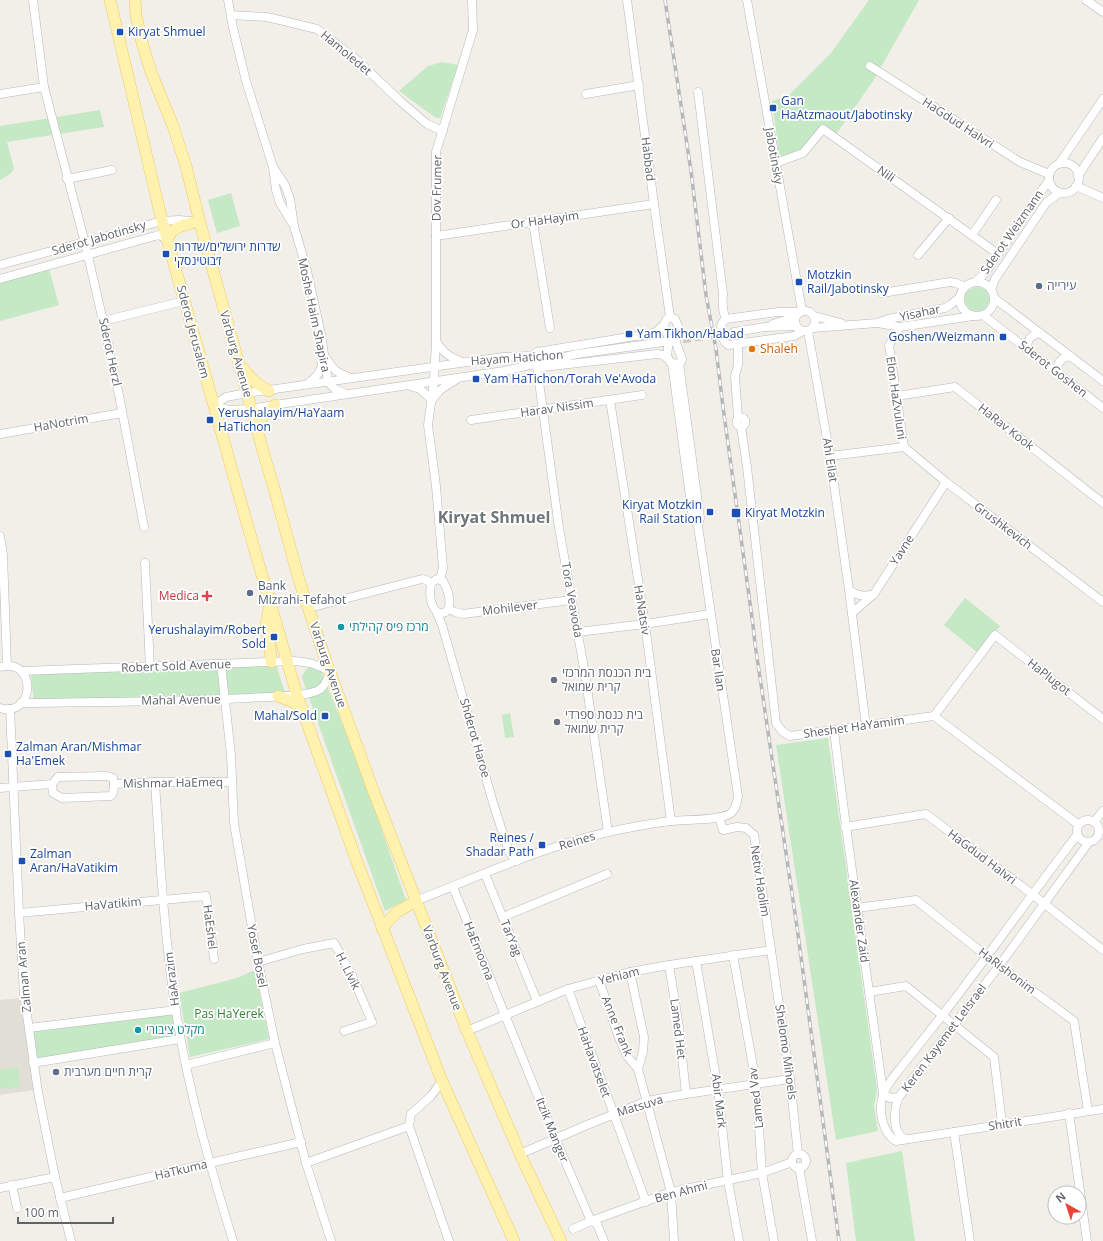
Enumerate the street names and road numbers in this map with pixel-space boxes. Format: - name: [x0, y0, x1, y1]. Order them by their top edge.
- street label: Hamoledet: [317, 26, 376, 79]
- street label: HaGdud HaIvri: [919, 93, 997, 152]
- street label: Jabotinsky: [761, 125, 788, 187]
- street label: Habbad: [637, 136, 660, 182]
- street label: Dov Frumer: [427, 155, 446, 221]
- street label: Nili: [874, 161, 899, 186]
- street label: Sderot Weizmann: [976, 186, 1047, 277]
- street label: Or HaHayim: [510, 206, 580, 233]
- street label: Sderot Jabotinsky: [50, 216, 149, 259]
- street label: Moshe Haim Shapira: [294, 256, 335, 374]
- street label: Sderot Jerusalem: [173, 283, 214, 380]
- street label: Yisahar: [898, 300, 942, 325]
- street label: Varburg Avenue: [216, 308, 257, 400]
- street label: Sderot Herzl: [95, 316, 126, 388]
- street label: Sderot Goshen: [1015, 336, 1091, 401]
- street label: Hayam Hatichon: [470, 346, 564, 369]
- street label: Elon HaZvuluni: [882, 355, 911, 441]
- street label: Harav Nissim: [519, 394, 595, 421]
- street label: HaRav Kook: [975, 399, 1038, 454]
- street label: HaNotrim: [32, 409, 90, 436]
- street label: Ahi Eilat: [819, 436, 842, 483]
- street label: Grushkevich: [971, 498, 1036, 553]
- street label: Yavne: [885, 531, 918, 568]
- street label: Tora Veavoda: [557, 561, 587, 639]
- street label: HaNatsiv: [630, 584, 655, 636]
- street label: Mohilever: [481, 596, 539, 619]
- street label: Varburg Avenue: [306, 620, 351, 710]
- street label: Bar Ilan: [707, 648, 730, 692]
- street label: HaPlugot: [1024, 654, 1075, 699]
- street label: Robert Sold Avenue: [121, 655, 232, 676]
- street label: Mahal Avenue: [141, 690, 221, 709]
- street label: Shderot Haroe: [456, 696, 495, 780]
- street label: Sheshet HaYamim: [802, 711, 906, 742]
- street label: Mishmar HaEmeq: [123, 773, 223, 792]
- street label: HaGdud HaIvri: [944, 825, 1020, 888]
- street label: Reines: [557, 827, 597, 854]
- street label: Netiv Haolim: [746, 844, 775, 918]
- street label: Alexander Zaid: [845, 878, 874, 964]
- street label: HaVatikim: [84, 893, 142, 914]
- street label: HaEshel: [199, 904, 222, 950]
- street label: TarYag: [496, 917, 527, 959]
- street label: HaEmoona: [460, 919, 499, 983]
- street label: Yosef Bosel: [243, 923, 272, 989]
- street label: Varburg Avenue: [418, 923, 467, 1013]
- street label: Zalman Aran: [12, 941, 35, 1013]
- street label: HaRishonim: [975, 943, 1039, 998]
- street label: H. Livik: [332, 949, 365, 993]
- street label: HaArazim: [160, 951, 183, 1007]
- street label: Yehiam: [597, 962, 641, 989]
- street label: Keren Kayemet LeIsrael: [897, 980, 990, 1095]
- street label: Anne Frank: [598, 993, 638, 1059]
- street label: Lamed Het: [666, 998, 691, 1060]
- street label: Shelomo Mihoels: [771, 1003, 802, 1101]
- street label: HaHavatselet: [574, 1024, 615, 1100]
- street label: Lamed Vav: [744, 1067, 767, 1129]
- street label: Abir Mark: [708, 1073, 731, 1130]
- street label: Matsuva: [615, 1090, 665, 1121]
- street label: Itzik Manger: [532, 1095, 573, 1165]
- street label: Shitrit: [987, 1112, 1023, 1135]
- street label: HaTkuma: [153, 1155, 209, 1184]
- street label: Ben Ahmi: [653, 1176, 709, 1207]

